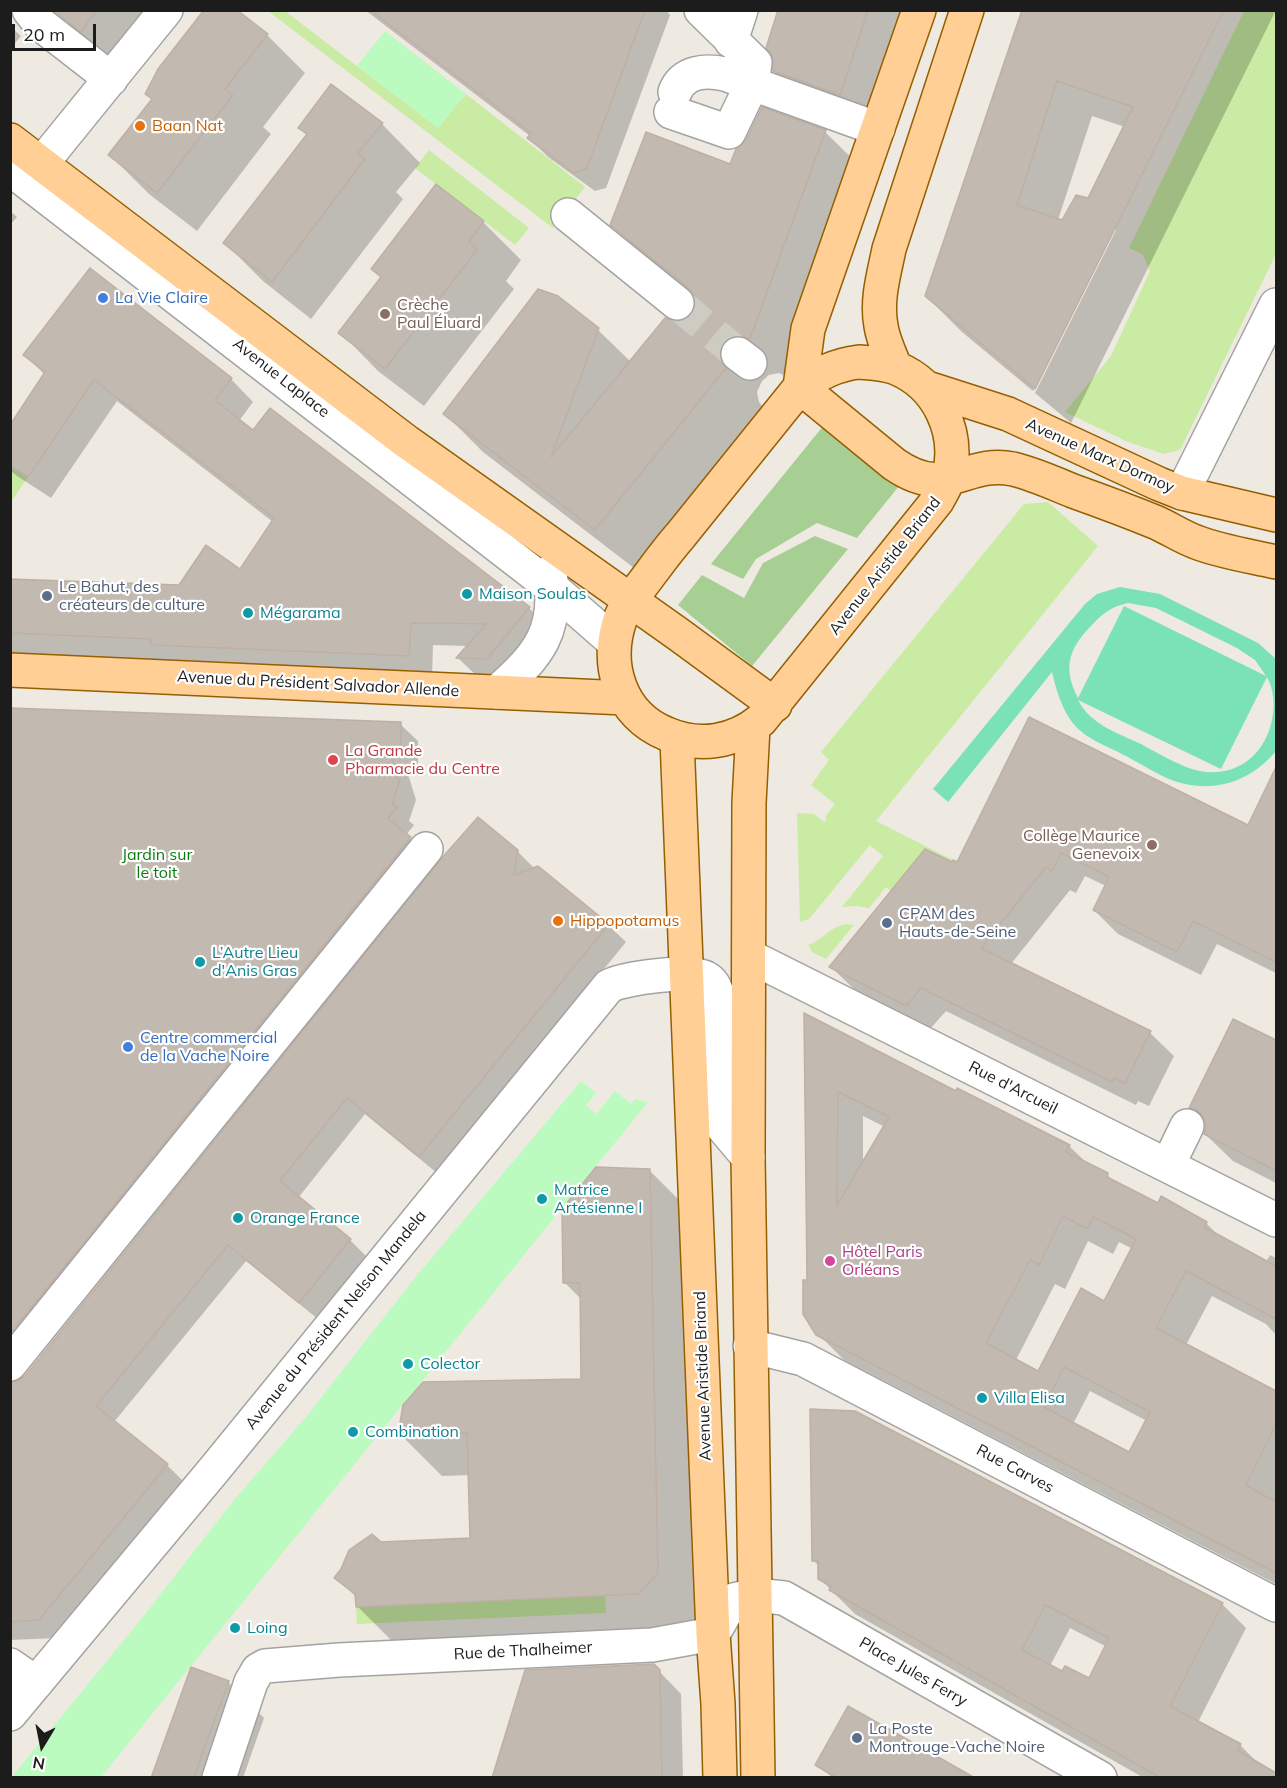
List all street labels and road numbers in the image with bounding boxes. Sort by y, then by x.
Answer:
street label: Avenue Laplace [229,334,333,422]
street label: Avenue Marx Dormoy [1023,415,1177,497]
street label: Avenue Aristide Briand [825,493,945,639]
street label: Avenue du Président Salvador Allende [176,667,460,701]
street label: Rue d'Arcueil [965,1057,1061,1119]
street label: Avenue du Président Nelson Mandela [242,1207,430,1433]
street label: Avenue Aristide Briand [690,1291,716,1461]
street label: Rue Carves [973,1441,1057,1497]
street label: Place Jules Ferry [856,1633,970,1711]
street label: Rue de Thalheimer [453,1638,593,1664]

